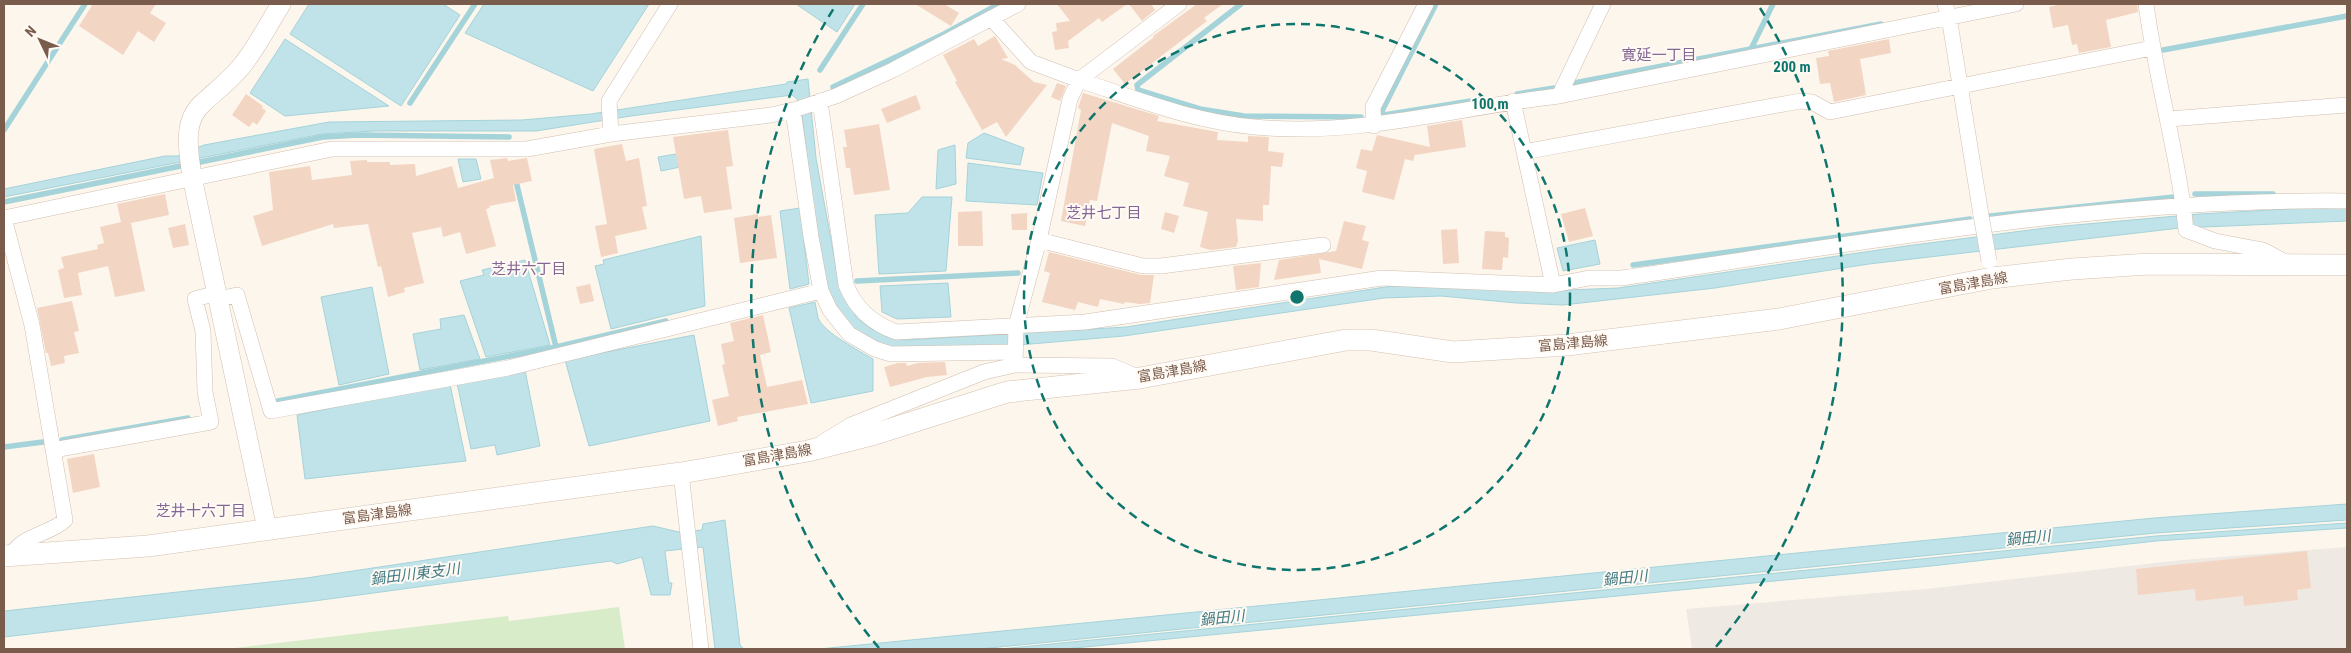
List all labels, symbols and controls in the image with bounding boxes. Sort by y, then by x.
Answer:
north arrow [15,15,65,65]
text: N [22,23,39,40]
district label: 寛延一丁目 [1621,46,1697,64]
text: 200 m [1773,58,1811,76]
text: 100 m [1471,95,1509,113]
district label: 芝井七丁目 [1066,204,1142,222]
district label: 芝井六丁目 [491,260,567,278]
street label: 富島津島線 [1937,269,2009,297]
centre of rings [1288,288,1306,306]
street label: 富島津島線 [1537,332,1609,354]
street label: 富島津島線 [1136,357,1208,385]
street label: 富島津島線 [741,441,813,469]
street label: 富島津島線 [341,501,413,527]
district label: 芝井十六丁目 [156,502,246,520]
water label: 鍋田川 [2005,526,2053,549]
water label: 鍋田川東支川 [369,559,463,588]
water label: 鍋田川 [1602,566,1650,589]
water label: 鍋田川 [1199,606,1247,629]

